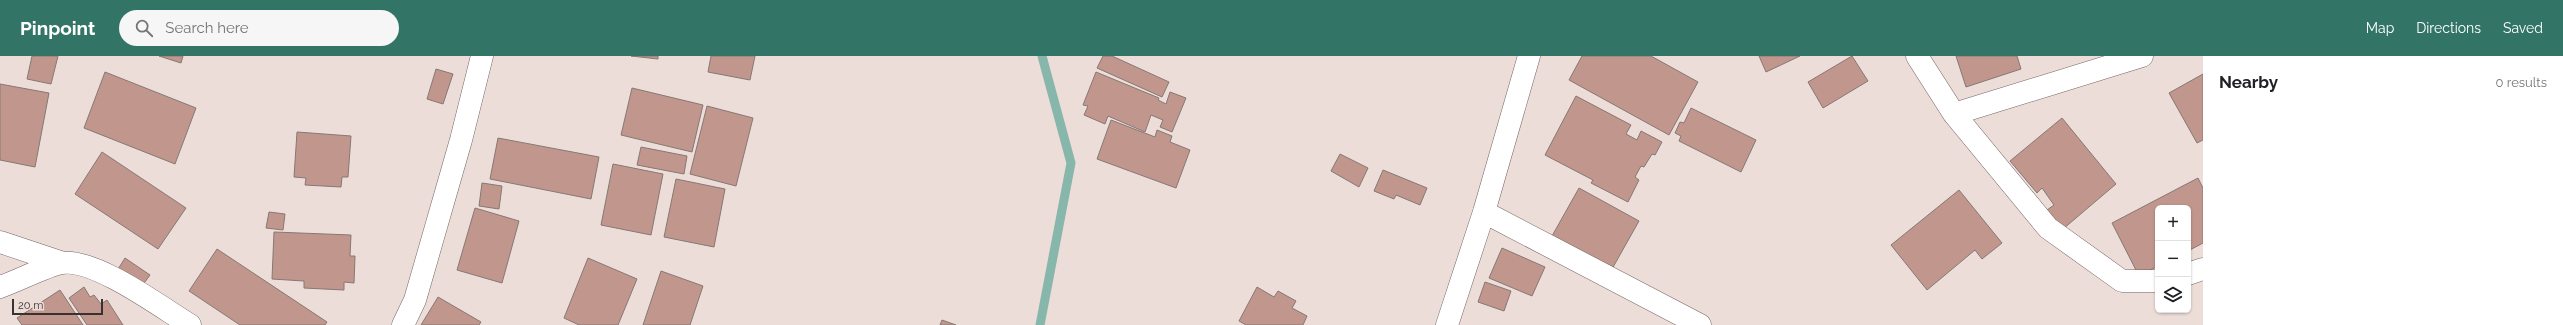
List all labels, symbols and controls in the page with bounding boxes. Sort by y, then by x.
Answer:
search box [119,10,399,46]
text: Pinpoint [20,17,95,39]
icon: search [133,17,155,39]
text: Search here [165,19,249,37]
text: Map [2366,20,2394,36]
text: Directions [2416,20,2481,36]
text: Saved [2503,20,2543,36]
text: Nearby [2219,72,2278,92]
text: 0 results [2496,75,2547,90]
map controls [2155,205,2191,313]
button: + [2155,205,2191,241]
button: − [2155,241,2191,277]
button: layers [2155,277,2191,313]
scale bar [12,297,103,316]
text: 20 m [18,299,43,312]

